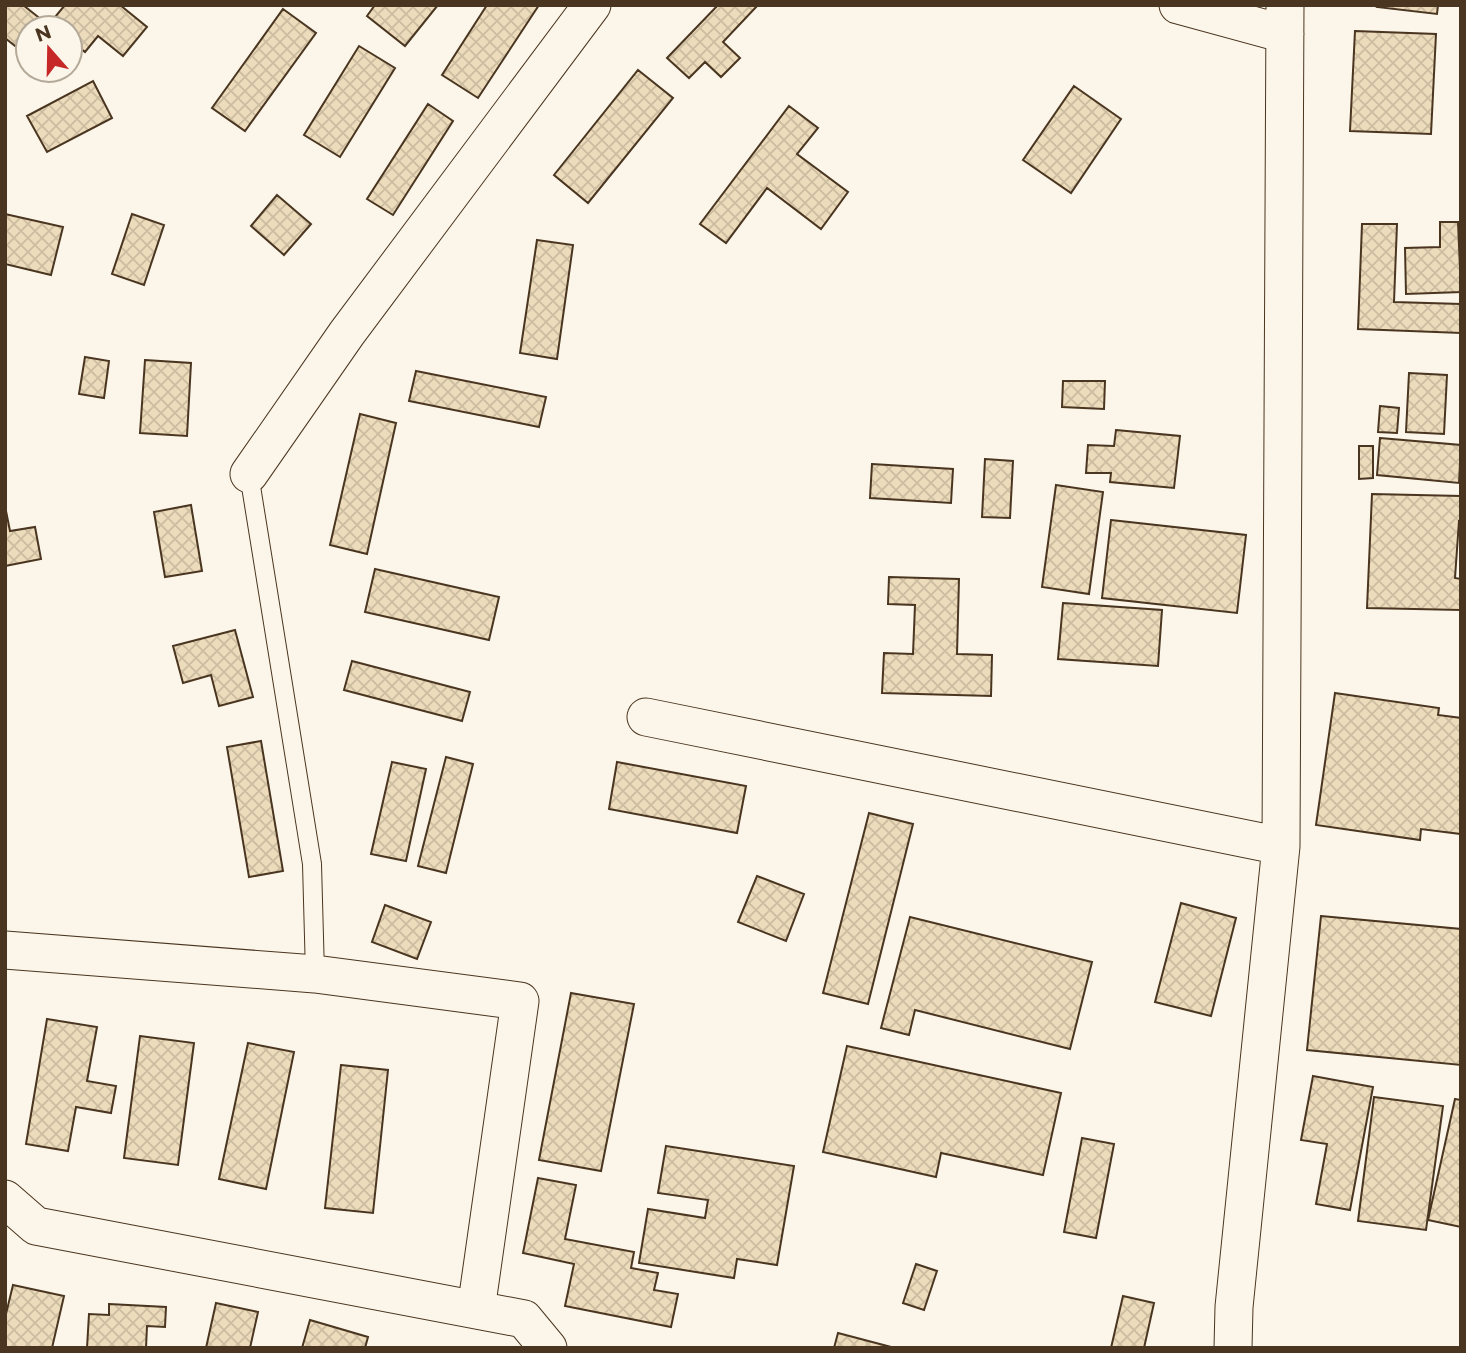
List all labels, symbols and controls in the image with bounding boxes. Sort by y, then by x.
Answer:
north arrow [14,14,84,84]
text: N [32,20,55,47]

